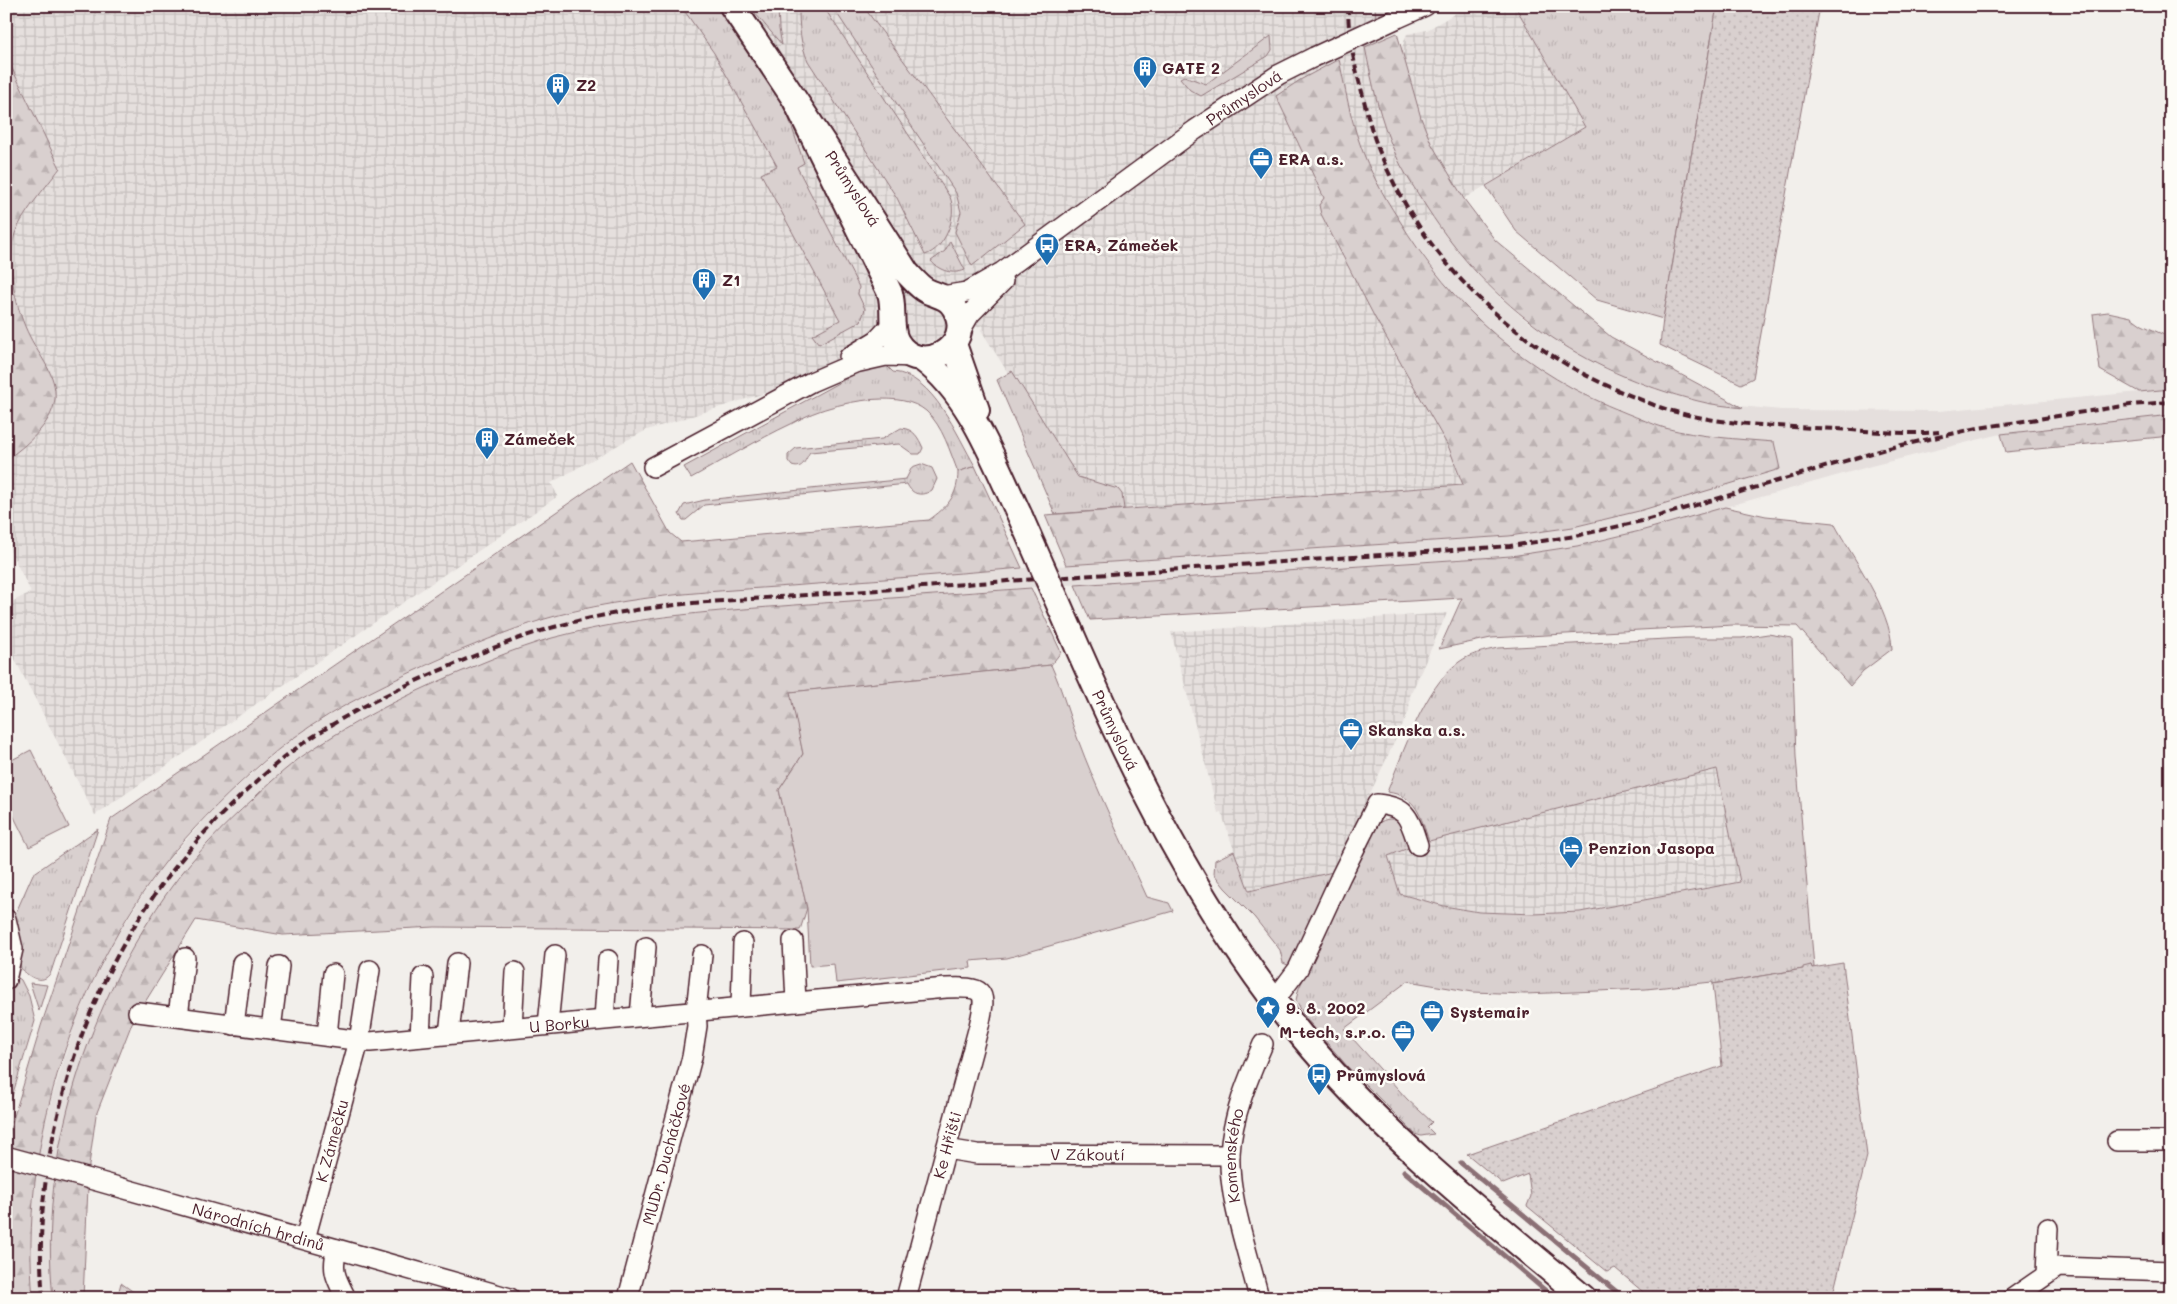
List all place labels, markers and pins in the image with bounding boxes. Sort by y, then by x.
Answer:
building icon: GATE 2 [1132,55,1158,89]
place label: GATE 2 [1162,57,1220,78]
building icon: Z2 [545,72,571,106]
place label: Z2 [576,74,596,95]
office icon: ERA a.s. [1248,146,1274,180]
place label: ERA a.s. [1278,148,1344,169]
bus stop icon: ERA, Zámeček [1034,232,1060,266]
place label: ERA, Zámeček [1064,234,1178,255]
building icon: Z1 [691,267,717,301]
place label: Z1 [722,269,740,290]
building icon: Zámeček [474,426,500,460]
place label: Zámeček [504,428,575,449]
office icon: Skanska a.s. [1338,717,1364,751]
place label: Skanska a.s. [1368,719,1466,740]
hotel icon: Penzion Jasopa [1558,835,1584,869]
place label: Penzion Jasopa [1588,837,1715,858]
place icon: 9. 8. 2002 [1255,995,1281,1029]
place label: 9. 8. 2002 [1286,997,1365,1018]
office icon: Systemair [1419,999,1445,1033]
place label: Systemair [1450,1001,1530,1022]
office icon: M-tech, s.r.o. [1390,1019,1416,1053]
place label: M-tech, s.r.o. [1279,1021,1386,1042]
bus stop icon: Průmyslová [1306,1062,1332,1096]
place label: Průmyslová [1336,1064,1426,1085]

